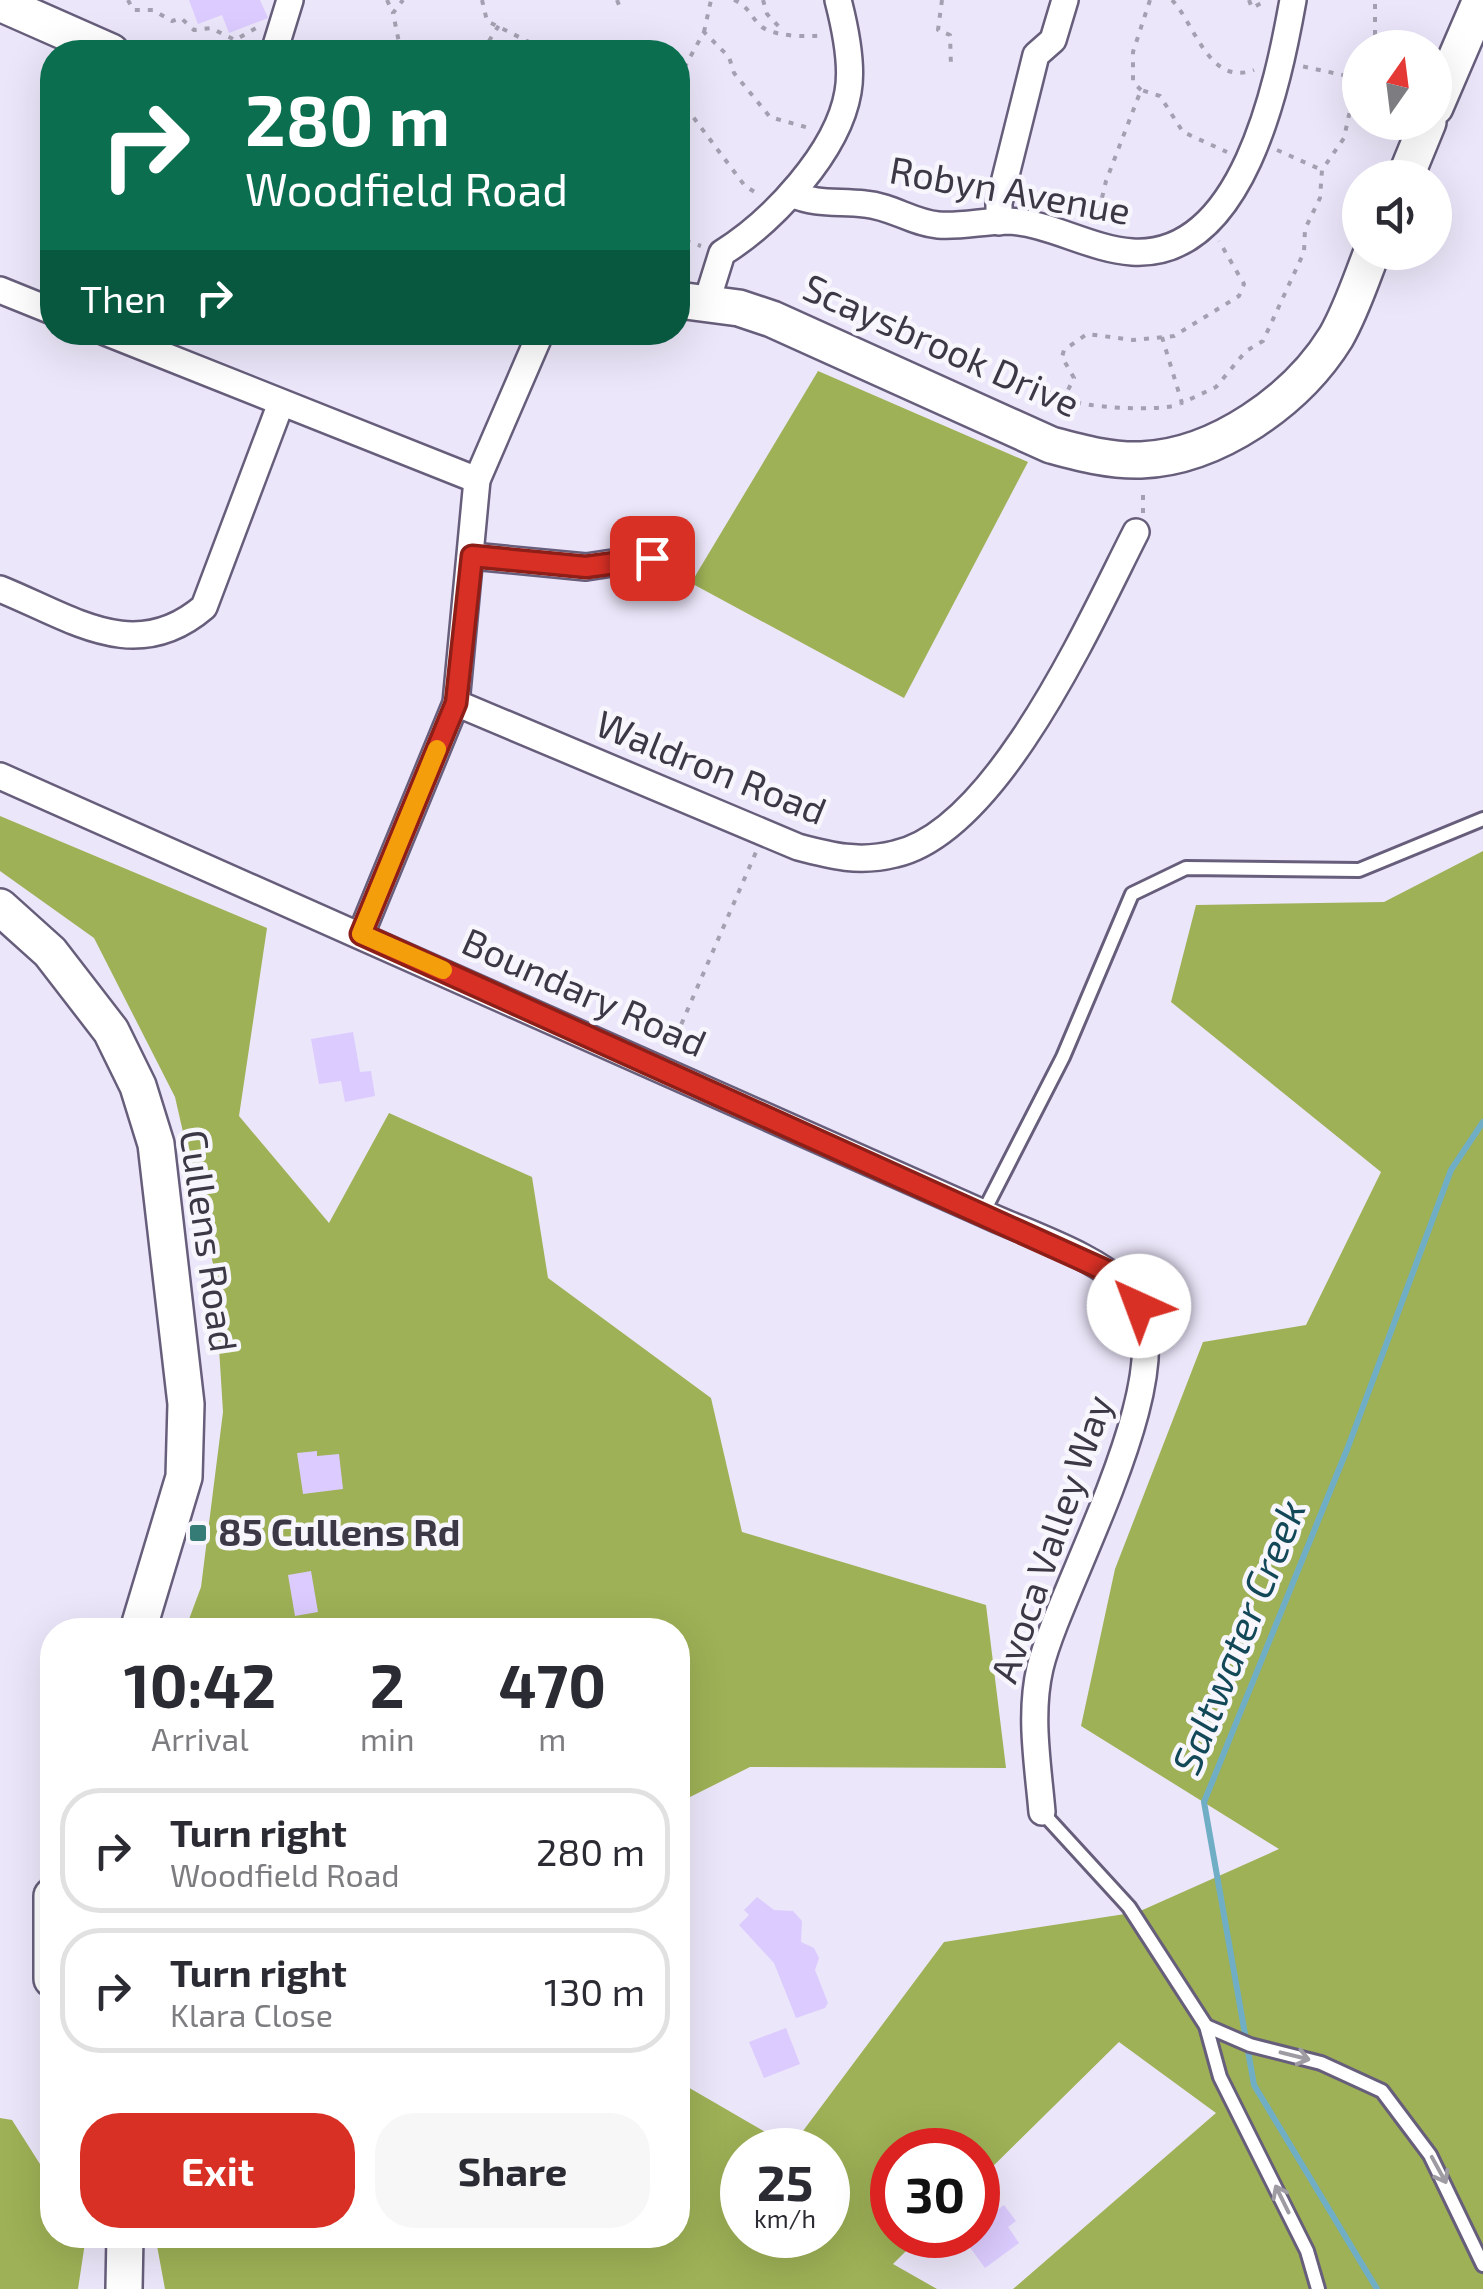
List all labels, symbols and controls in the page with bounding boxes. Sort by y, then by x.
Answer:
north arrow [1342,30,1452,140]
map controls [1342,30,1452,270]
text: 280 m [245,76,450,160]
icon: right [80,80,210,210]
street label: Robyn Avenue [886,145,1134,233]
button: sound [1342,160,1452,270]
text: Woodfield Road [245,161,568,215]
street label: Scaysbrook Drive [797,263,1087,426]
icon: right [187,270,242,325]
text: Then [80,275,167,321]
pin [610,516,695,601]
icon: arrive [625,531,680,586]
street label: Waldron Road [590,699,833,833]
street label: Boundary Road [456,917,714,1065]
street label: Cullens Road [172,1127,248,1355]
position arrow [1087,1254,1191,1358]
street label: Avoca Valley Way [979,1389,1121,1688]
water label: Saltwater Creek [1160,1492,1314,1780]
place label: 85 Cullens Rd [218,1508,461,1554]
marker: 85 Cullens Rd [187,1522,209,1544]
text: 10:42 [124,1648,276,1720]
text: 2 [370,1648,405,1720]
text: 470 [498,1648,606,1720]
text: Arrival [151,1719,249,1757]
text: min [360,1719,415,1757]
text: m [538,1719,566,1757]
text: Turn right [170,1809,347,1855]
icon: right [85,1823,140,1878]
text: 280 m [536,1828,645,1874]
text: Woodfield Road [170,1855,400,1893]
text: Turn right [170,1949,347,1995]
icon: right [85,1963,140,2018]
text: 130 m [544,1968,645,2014]
text: Klara Close [170,1995,333,2033]
one-way arrow [1279,2048,1310,2067]
button: Exit [80,2113,355,2228]
button: Share [375,2113,650,2228]
speed limit sign: 30 [870,2128,1000,2258]
text: 25 [757,2151,813,2211]
one-way arrow [1429,2155,1449,2184]
one-way arrow [1272,2184,1291,2214]
text: km/h [754,2203,816,2233]

